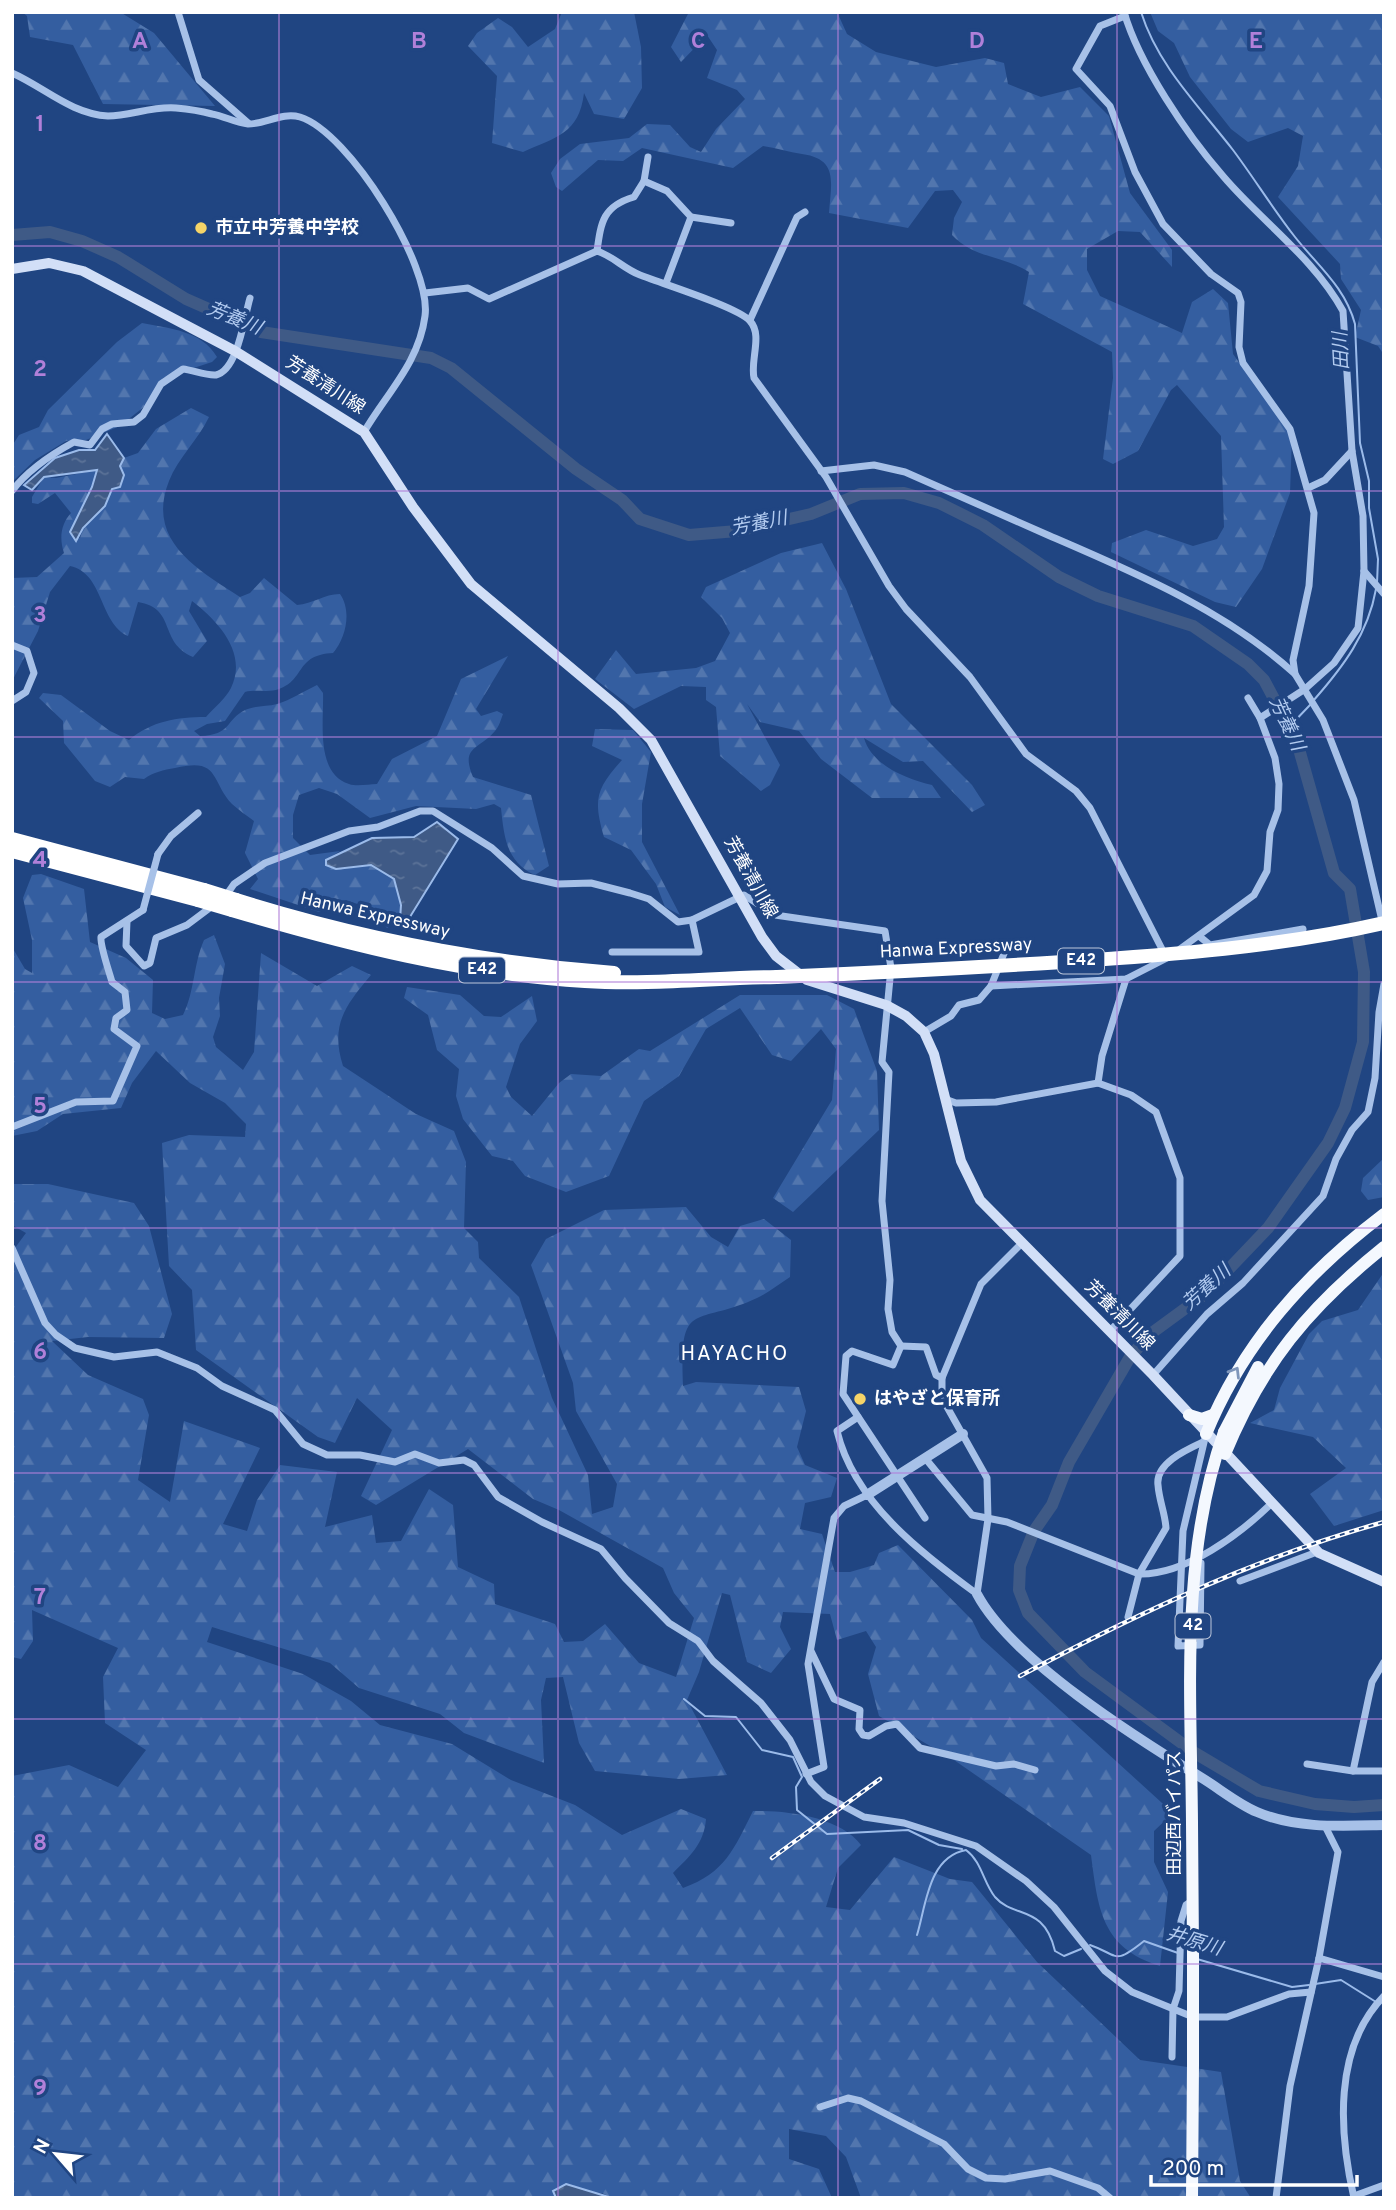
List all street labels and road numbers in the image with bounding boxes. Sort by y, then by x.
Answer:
street label: 芳養清川線 [281,352,369,420]
street label: 芳養清川線 [718,833,782,923]
street label: Hanwa Expressway [298,888,452,944]
street label: Hanwa Expressway [879,934,1033,964]
road number: E42 [1058,948,1104,973]
road number: E42 [459,958,505,982]
street label: 芳養清川線 [1079,1276,1159,1356]
road number: 42 [1176,1614,1210,1638]
street label: 田辺西バイパス [1164,1750,1187,1876]

